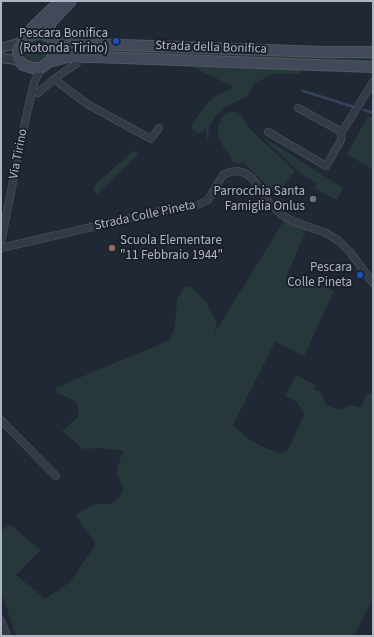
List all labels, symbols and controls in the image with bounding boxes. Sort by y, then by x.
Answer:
place label: Pescara Bonifica (Rotonda Tirino) [19,26,108,57]
marker: Pescara Bonifica (Rotonda Tirino) [111,36,121,46]
street label: Strada della Bonifica [155,38,267,58]
street label: Via Tirino [6,127,32,181]
place label: Parrocchia Santa Famiglia Onlus [213,184,305,215]
marker: Parrocchia Santa Famiglia Onlus [308,194,318,204]
street label: Strada Colle Pineta [93,198,197,234]
place label: Scuola Elementare "11 Febbraio 1944" [120,233,223,264]
marker: Scuola Elementare "11 Febbraio 1944" [107,243,117,253]
place label: Pescara Colle Pineta [287,260,352,291]
marker: Pescara Colle Pineta [355,270,365,280]

